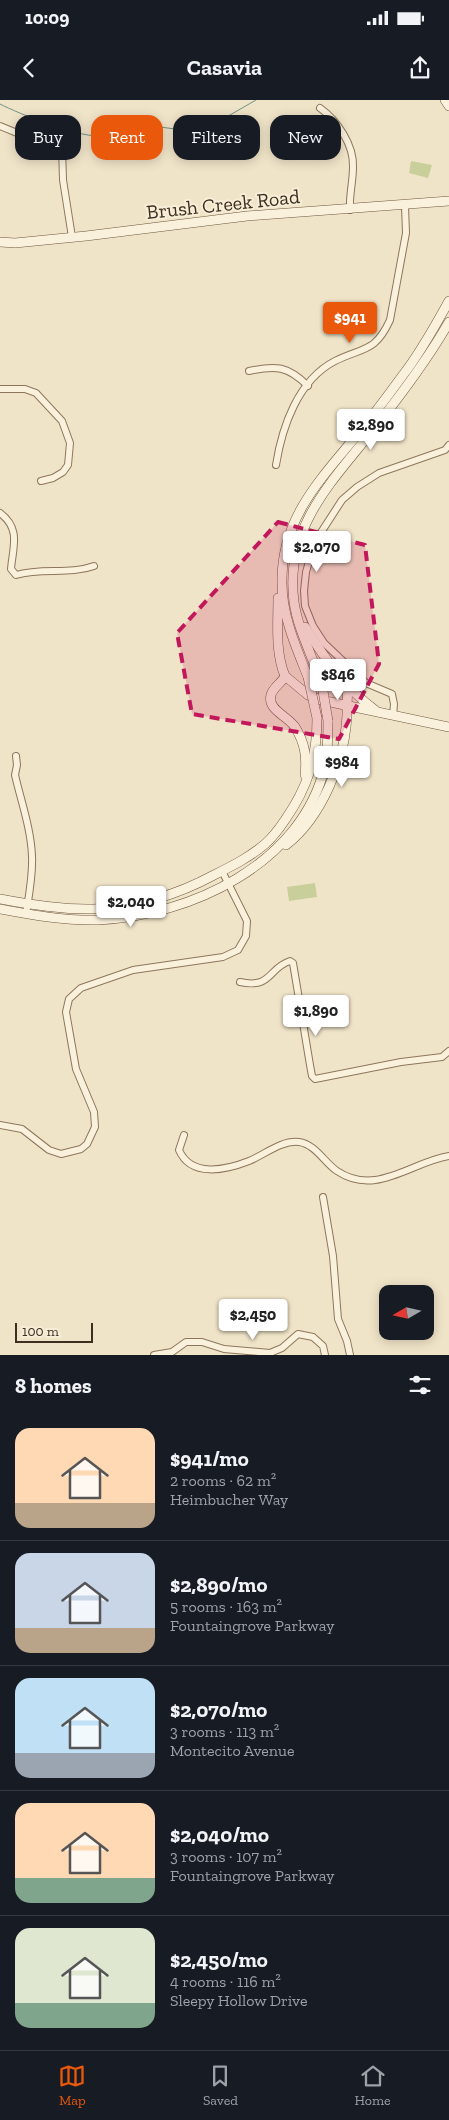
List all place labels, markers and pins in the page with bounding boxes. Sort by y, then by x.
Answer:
pin: $941 [320,302,380,344]
pin: $2,890 [330,408,412,451]
pin: $2,070 [276,530,358,573]
pin: $846 [308,658,368,701]
pin: $984 [312,746,372,788]
pin: $2,040 [90,886,172,928]
pin: $1,890 [275,994,357,1037]
pin: $2,450 [212,1298,294,1341]

